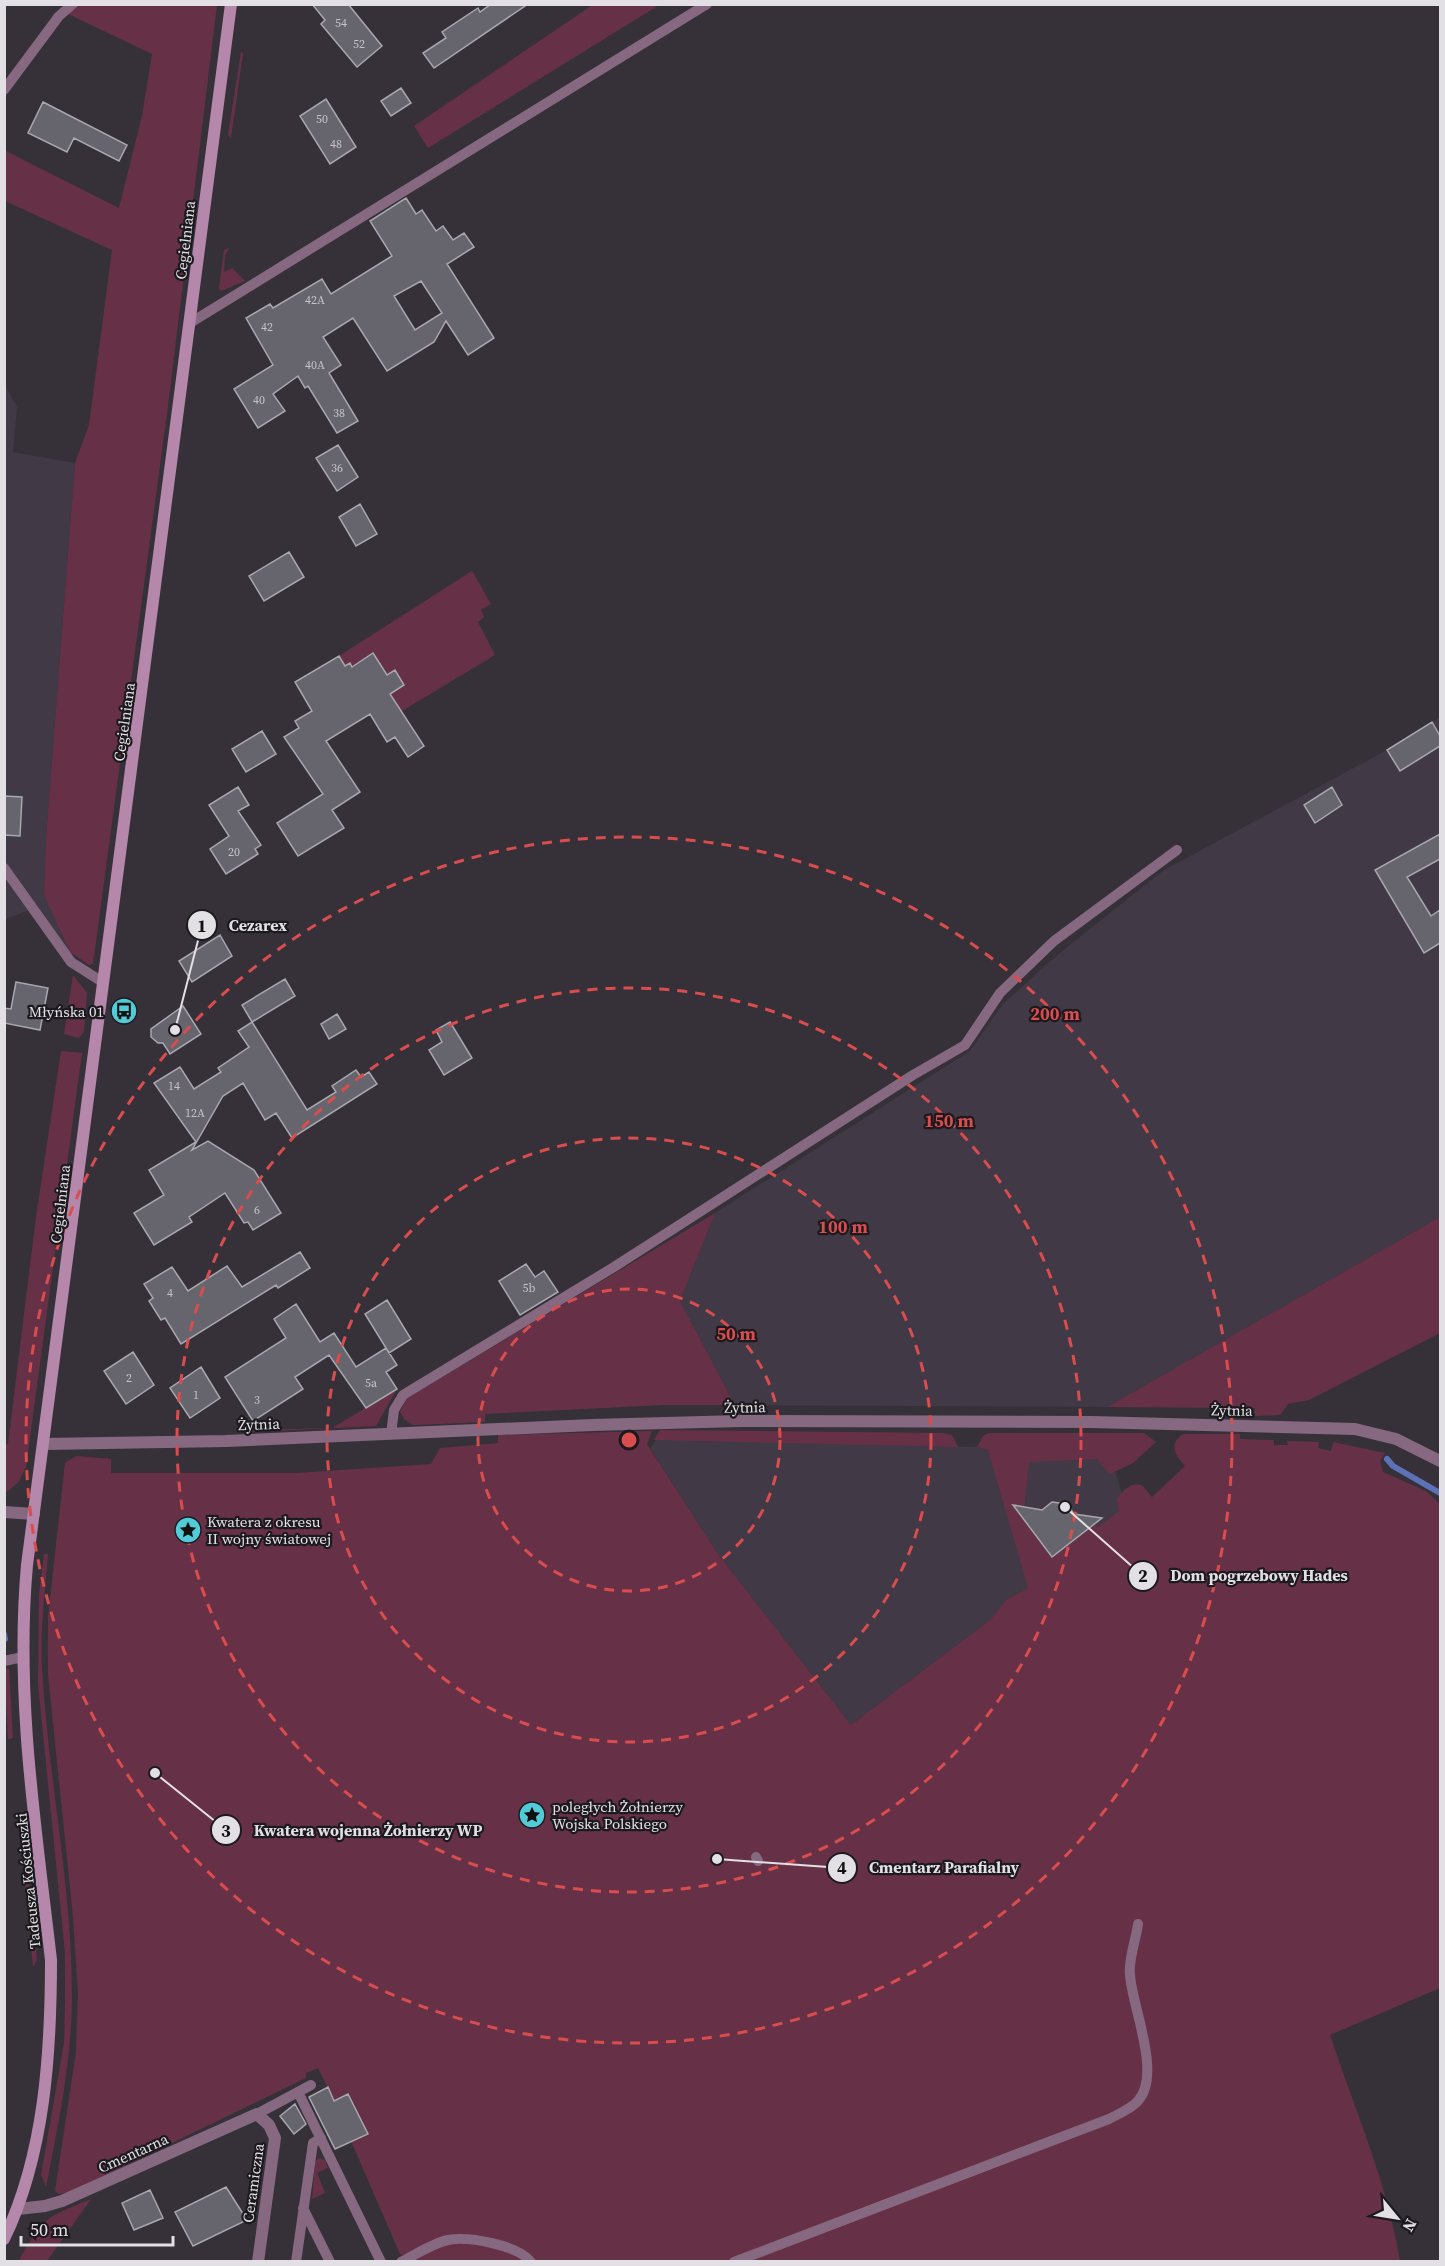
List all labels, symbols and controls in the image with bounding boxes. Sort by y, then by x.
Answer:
house number: 54 [335,15,347,31]
house number: 52 [353,36,365,52]
house number: 50 [316,111,328,127]
house number: 48 [330,136,342,152]
street label: Cegielniana [170,199,200,281]
house number: 42A [305,292,325,308]
house number: 42 [261,319,273,335]
house number: 40A [305,357,325,373]
house number: 40 [253,392,265,408]
house number: 38 [333,405,345,421]
house number: 36 [331,460,343,476]
street label: Cegielniana [108,681,140,763]
house number: 20 [228,844,240,860]
callout: Cezarex [187,908,300,942]
text: 1 [197,913,207,938]
text: Cezarex [229,914,287,936]
bus stop icon: Młyńska 01 [109,996,139,1026]
place label: Młyńska 01 [29,1001,104,1022]
text: 200 m [1030,1001,1080,1026]
house number: 14 [168,1078,180,1094]
house number: 12A [185,1105,205,1121]
text: 150 m [924,1108,974,1133]
street label: Cegielniana [45,1163,75,1245]
house number: 6 [254,1202,260,1218]
text: 100 m [818,1214,868,1239]
house number: 5b [523,1280,536,1296]
house number: 4 [167,1285,173,1301]
text: 50 m [716,1321,756,1346]
house number: 2 [126,1370,132,1386]
house number: 5a [365,1375,378,1391]
house number: 1 [193,1387,199,1403]
house number: 3 [254,1392,260,1408]
street label: Żytnia [724,1396,766,1418]
street label: Żytnia [1211,1399,1253,1421]
street label: Żytnia [238,1413,281,1435]
centre of rings [619,1430,639,1450]
place label: Kwatera z okresu II wojny światowej [207,1511,331,1549]
place icon: Kwatera z okresu II wojny światowej [173,1515,203,1545]
callout: Dom pogrzebowy Hades [1128,1559,1360,1593]
text: 2 [1138,1563,1148,1588]
text: Dom pogrzebowy Hades [1170,1564,1348,1586]
place label: poległych Żołnierzy Wojska Polskiego [552,1796,683,1834]
place icon: poległych Żołnierzy Wojska Polskiego [517,1800,547,1830]
street label: Tadeusza Kościuszki [10,1812,46,1950]
callout: Kwatera wojenna Żołnierzy WP [211,1813,494,1847]
text: 3 [221,1818,231,1843]
text: Kwatera wojenna Żołnierzy WP [254,1819,482,1841]
callout: Cmentarz Parafialny [827,1851,1031,1885]
text: 4 [837,1855,847,1880]
text: Cmentarz Parafialny [869,1856,1020,1878]
street label: Cmentarna [94,2128,172,2178]
street label: Ceramiczna [237,2142,269,2224]
north arrow [1367,2188,1427,2248]
scale bar [21,2209,172,2247]
text: N [1397,2215,1422,2236]
text: 50 m [30,2217,68,2242]

